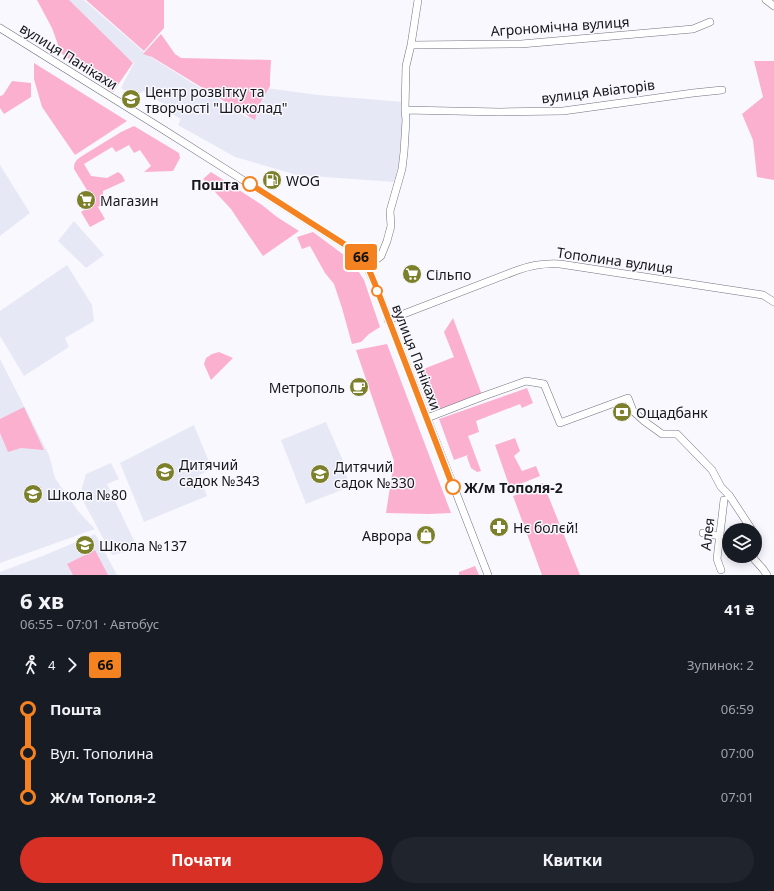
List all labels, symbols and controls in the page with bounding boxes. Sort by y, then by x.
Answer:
street label: Агрономічна вулиця [490,12,630,40]
street label: вулиця Панікахи [16,18,122,94]
street label: вулиця Авіаторів [540,75,656,107]
place label: Центр розвітку та творчості "Шоколад" [145,82,287,117]
school or university icon: Центр розвітку та творчості "Шоколад" [120,88,142,110]
fuel station icon: WOG [261,169,283,191]
place label: WOG [286,171,320,190]
place label: Пошта [191,175,239,194]
marker: Пошта [242,176,258,192]
supermarket icon: Магазин [75,189,97,211]
place label: Магазин [100,191,159,210]
street label: Тополина вулиця [556,242,674,278]
line badge: 66 [343,244,379,270]
text: 66 [353,247,369,266]
supermarket icon: Сільпо [401,263,423,285]
place label: Сільпо [426,265,471,284]
unlabelled marker [371,285,383,297]
street label: вулиця Панікахи [388,301,446,413]
cafe icon: Метрополь [348,376,370,398]
place label: Метрополь [269,378,345,397]
bank icon: Ощадбанк [611,401,633,423]
place label: Ощадбанк [636,403,708,422]
place label: Дитячий садок №343 [179,455,260,490]
place label: Дитячий садок №330 [334,457,415,492]
school or university icon: Дитячий садок №343 [154,461,176,483]
school or university icon: Дитячий садок №330 [309,463,331,485]
place label: Ж/м Тополя-2 [464,478,563,497]
marker: Ж/м Тополя-2 [445,479,461,495]
school or university icon: Школа №80 [22,483,44,505]
place label: Школа №80 [47,485,127,504]
pharmacy icon: Нє болєй! [488,516,510,538]
street label: Алея [696,517,718,551]
place label: Нє болєй! [513,518,578,537]
map controls [722,523,762,563]
button: layers [722,523,762,563]
shop icon: Аврора [415,524,437,546]
place label: Аврора [362,526,412,545]
school or university icon: Школа №137 [74,534,96,556]
place label: Школа №137 [99,536,187,555]
text: 6 хв [20,585,64,615]
text: 41 ₴ [724,599,754,619]
text: 06:55 – 07:01 · Автобус [20,615,159,633]
icon: walk [20,654,42,676]
icon: forward [61,654,83,676]
text: 66 [97,655,113,674]
text: 4 [48,656,55,674]
text: Зупинок: 2 [687,656,754,674]
text: Пошта [50,699,102,719]
text: 06:59 [721,700,754,718]
text: Вул. Тополина [50,743,154,763]
text: 07:00 [721,744,754,762]
text: Ж/м Тополя-2 [50,787,156,807]
text: 07:01 [721,788,754,806]
button: Почати [20,837,383,883]
button: Квитки [391,837,754,883]

